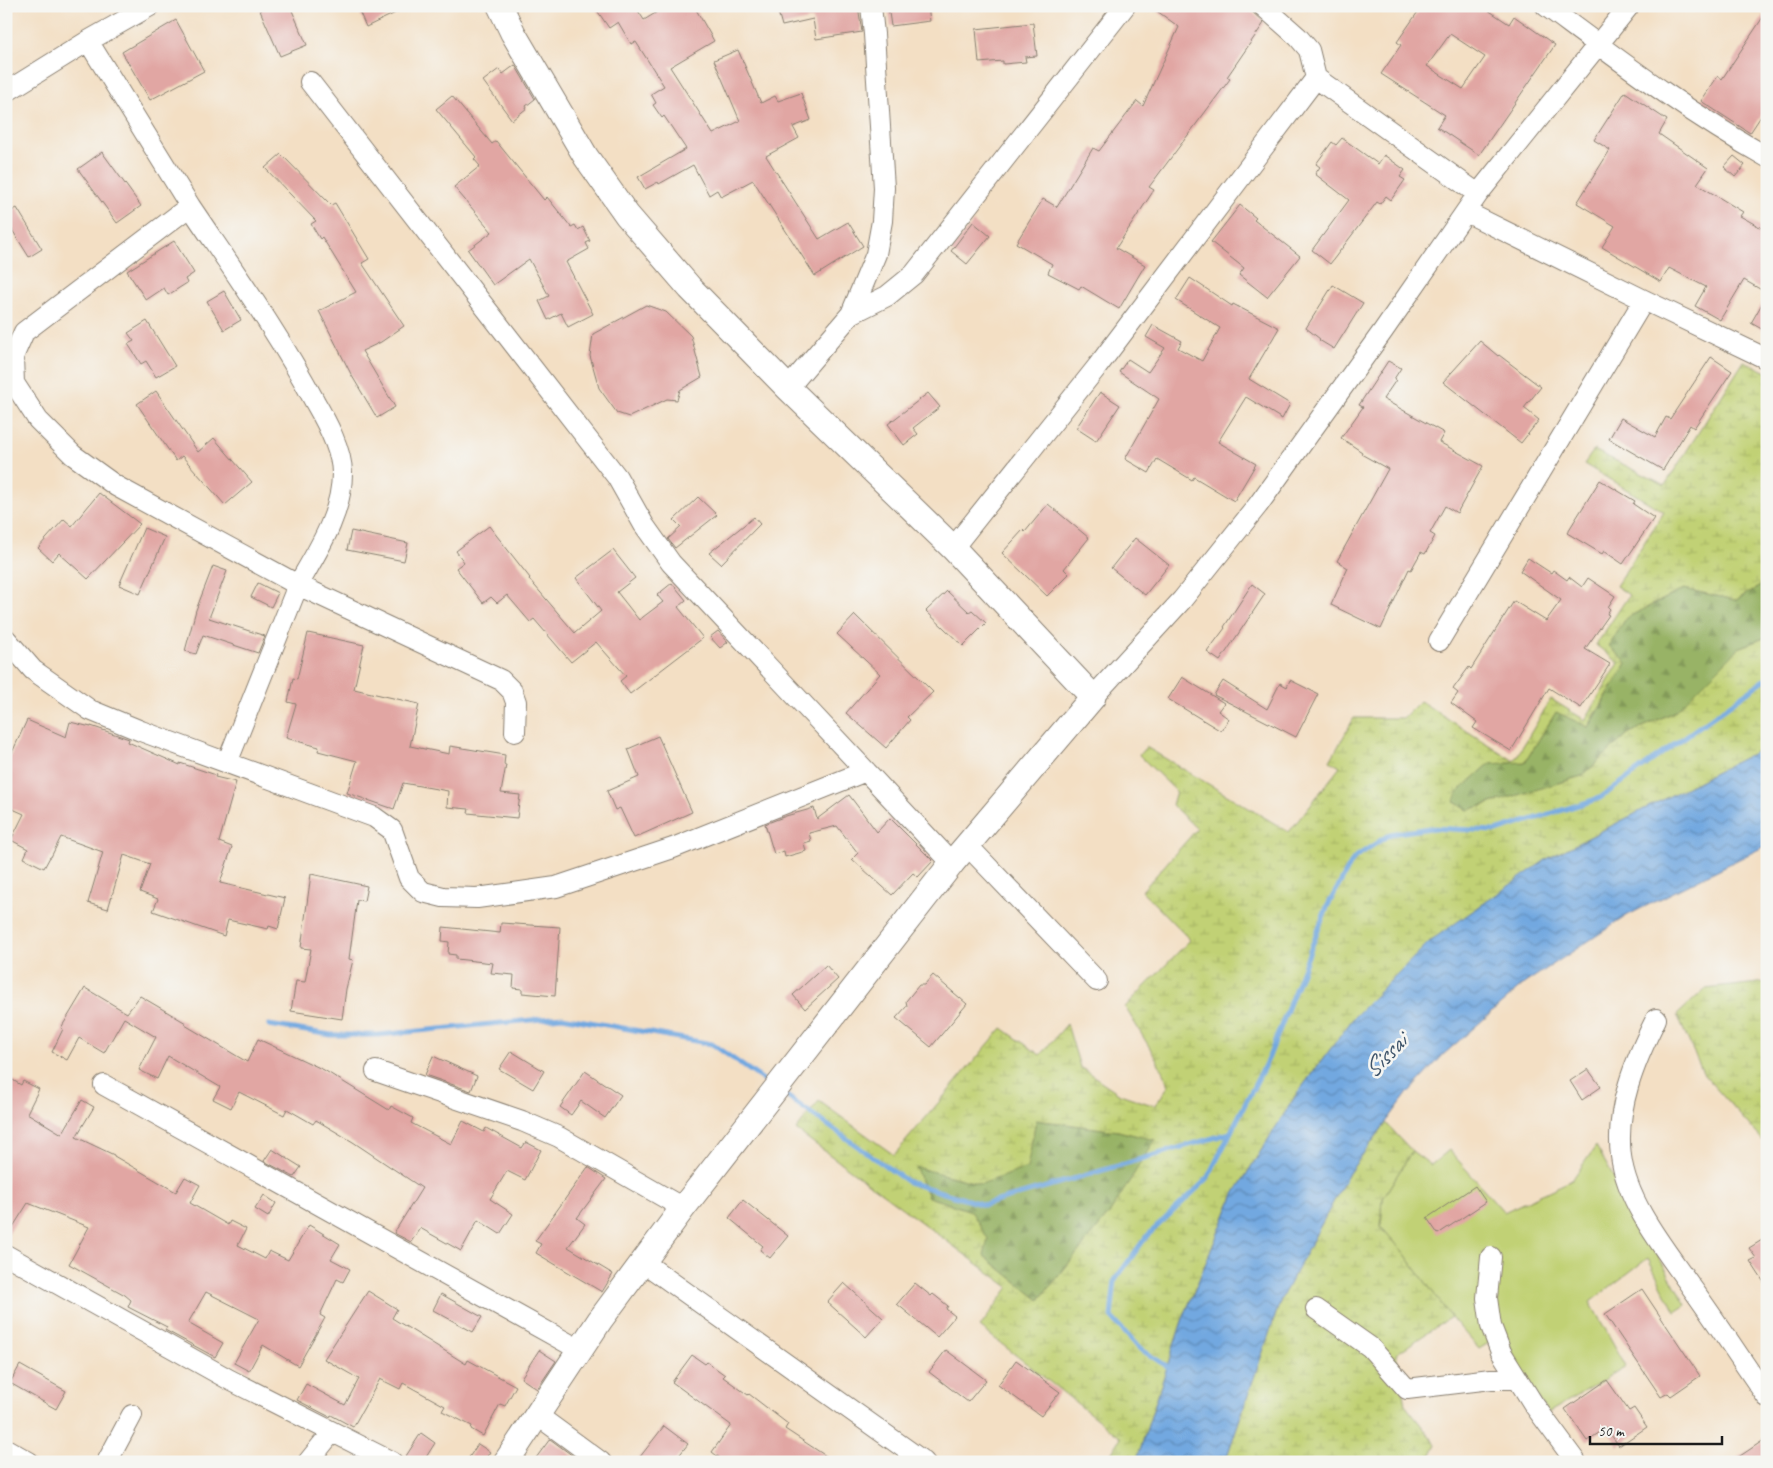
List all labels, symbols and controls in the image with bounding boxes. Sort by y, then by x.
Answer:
water label: Sissai [1356,1023,1418,1085]
scale bar [1590,1413,1723,1445]
text: 50 m [1598,1422,1625,1441]

